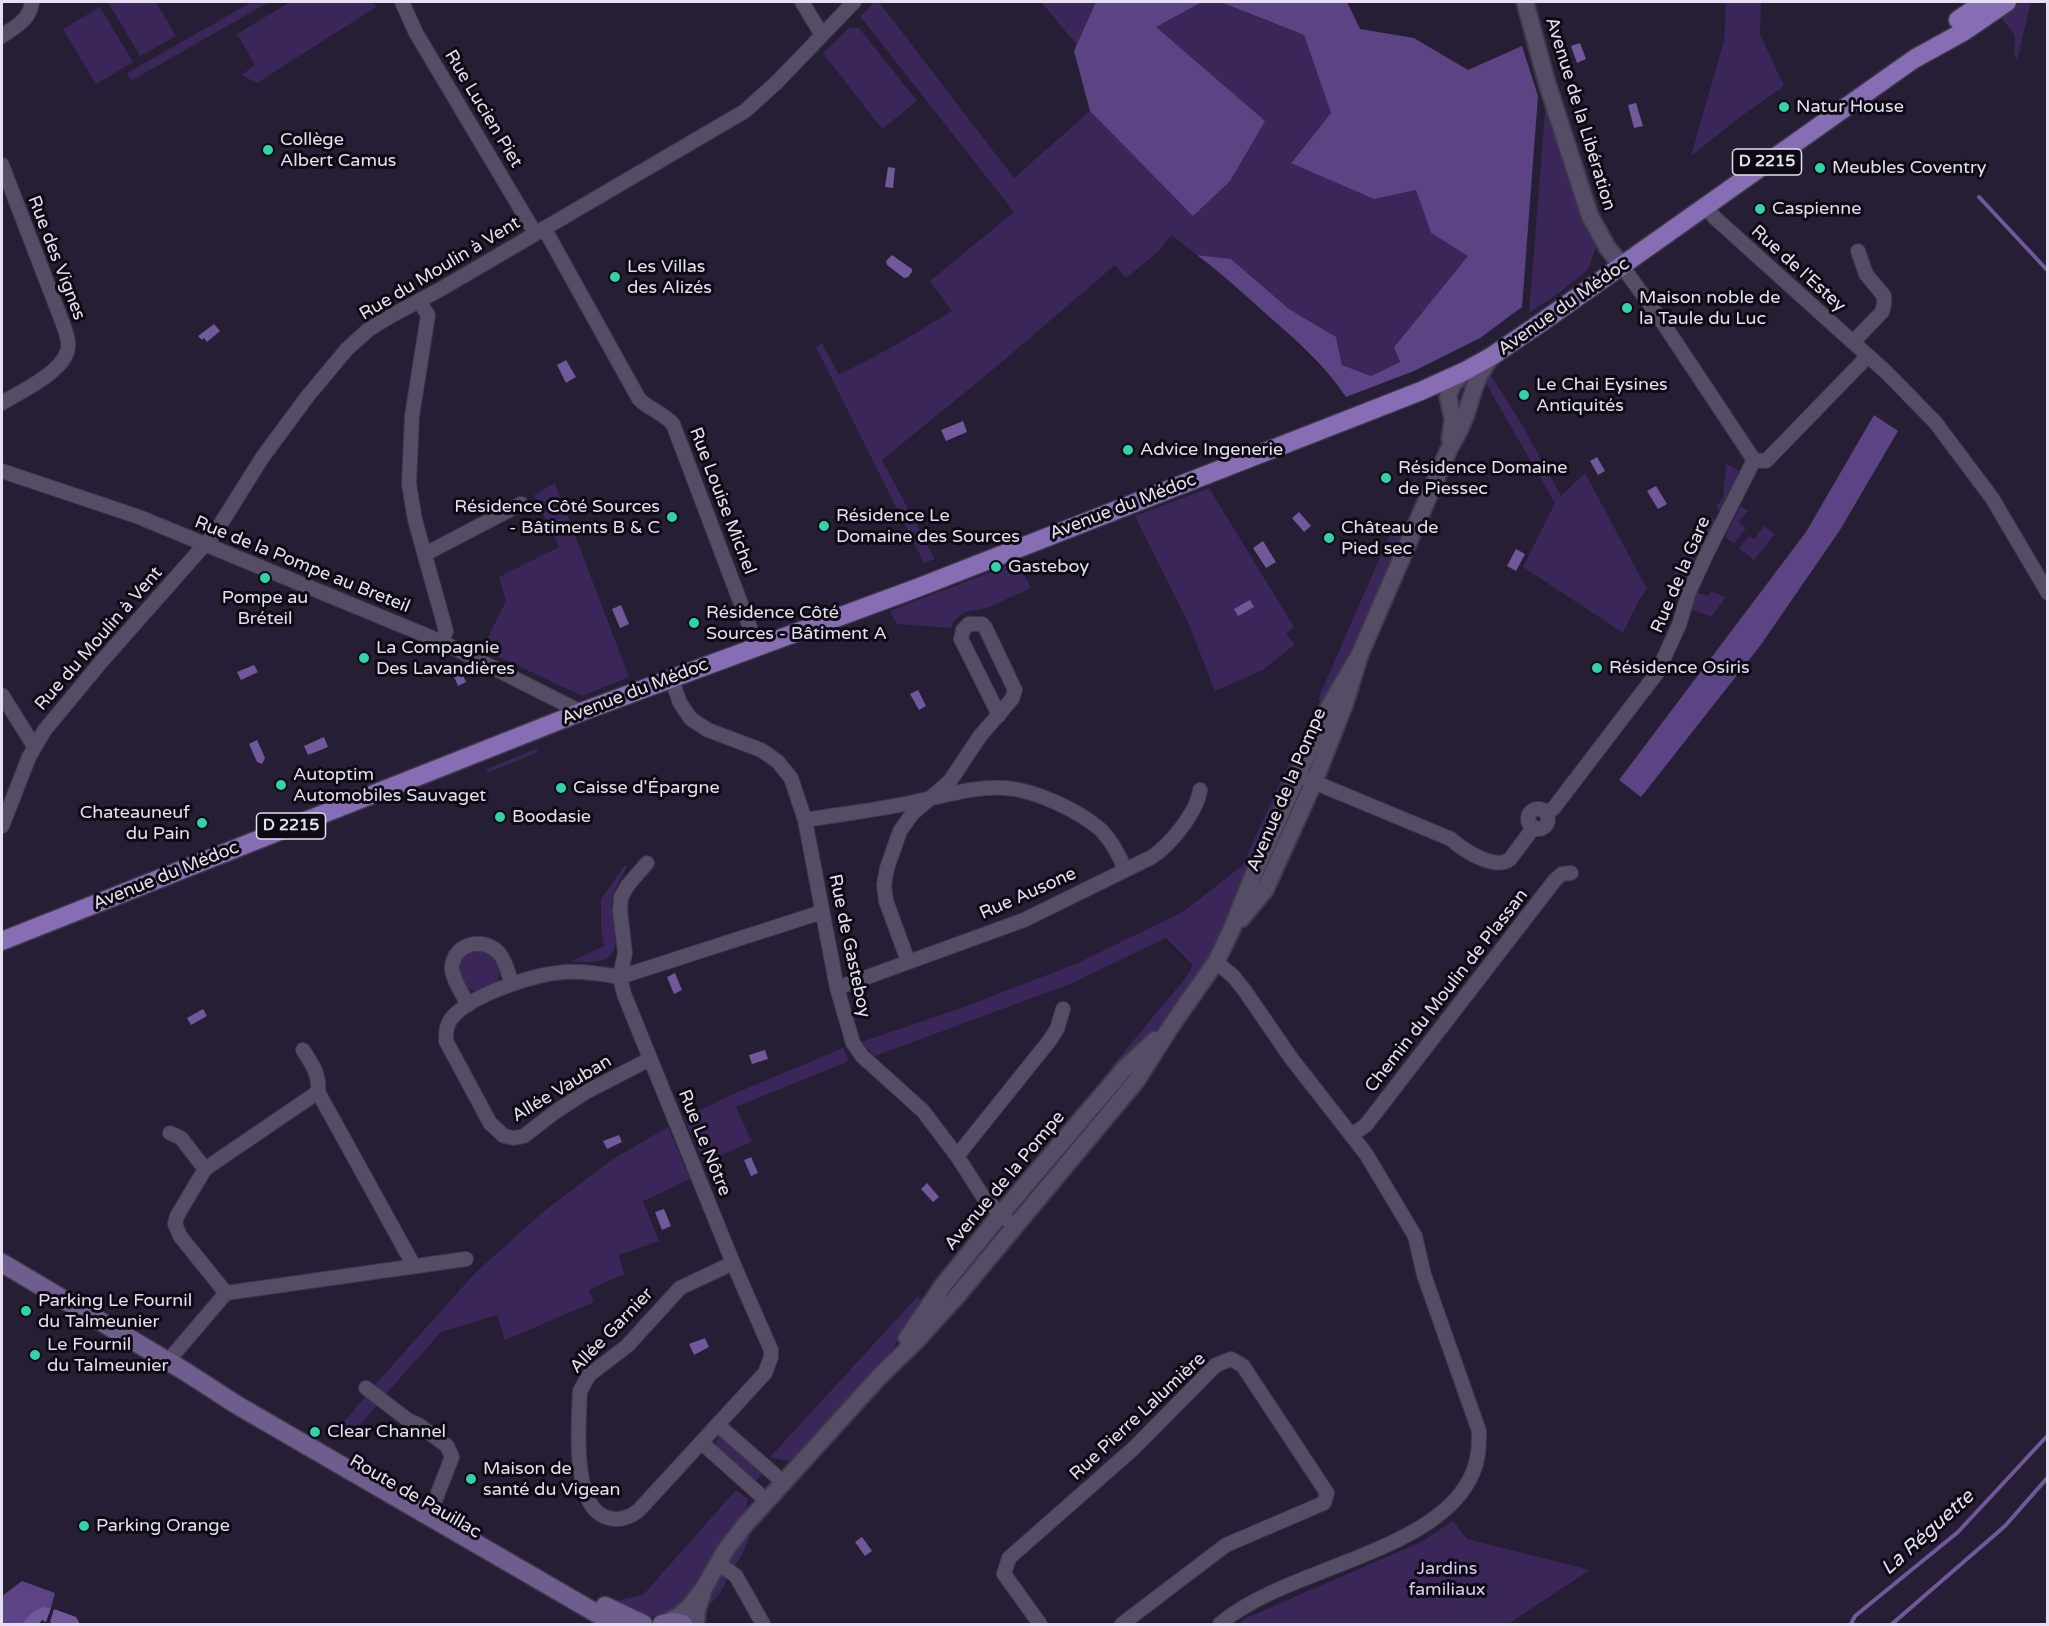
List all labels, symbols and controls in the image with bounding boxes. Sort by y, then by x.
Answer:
street label: Avenue de la Libération [1540,15,1620,213]
street label: Rue Lucien Piet [439,46,527,172]
place label: Natur House [1796,96,1904,118]
marker: Natur House [1777,100,1791,114]
place label: Collège Albert Camus [280,129,396,172]
marker: Collège Albert Camus [261,143,275,157]
road number: D 2215 [1732,149,1802,175]
place label: Meubles Coventry [1832,157,1986,179]
marker: Meubles Coventry [1813,161,1827,175]
street label: Rue des Vignes [22,193,90,323]
place label: Caspienne [1772,198,1861,220]
marker: Caspienne [1753,202,1767,216]
street label: Rue du Moulin à Vent [356,213,524,325]
street label: Rue de l'Estey [1746,221,1850,317]
street label: Avenue du Médoc [1494,254,1634,360]
place label: Les Villas des Alizés [627,256,712,298]
marker: Les Villas des Alizés [608,270,622,284]
place label: Maison noble de la Taule du Luc [1639,287,1780,330]
marker: Maison noble de la Taule du Luc [1620,301,1634,315]
place label: Le Chai Eysines Antiquités [1536,374,1668,416]
marker: Le Chai Eysines Antiquités [1517,388,1531,402]
street label: Rue Louise Michel [684,424,760,578]
place label: Advice Ingenerie [1140,439,1283,461]
marker: Advice Ingenerie [1121,443,1135,457]
place label: Résidence Domaine de Piessec [1398,457,1567,500]
street label: Avenue du Médoc [1047,469,1199,545]
marker: Résidence Domaine de Piessec [1379,471,1393,485]
place label: Résidence Côté Sources - Bâtiments B & C [454,496,660,538]
place label: Résidence Le Domaine des Sources [836,505,1020,548]
marker: Résidence Côté Sources - Bâtiments B & C [665,510,679,524]
street label: Rue de la Pompe au Breteil [191,512,413,618]
street label: Rue de la Gare [1647,513,1715,637]
place label: Château de Pied sec [1341,517,1439,560]
marker: Résidence Le Domaine des Sources [817,519,831,533]
marker: Château de Pied sec [1322,531,1336,545]
place label: Gasteboy [1008,556,1089,578]
marker: Gasteboy [989,560,1003,574]
street label: Rue du Moulin à Vent [31,563,167,715]
marker: Pompe au Bréteil [258,571,272,585]
place label: Pompe au Bréteil [222,587,308,630]
place label: Résidence Côté Sources - Bâtiment A [706,602,887,644]
marker: Résidence Côté Sources - Bâtiment A [687,616,701,630]
place label: La Compagnie Des Lavandières [376,637,515,680]
marker: La Compagnie Des Lavandières [357,651,371,665]
street label: Avenue du Médoc [559,654,711,730]
place label: Résidence Osiris [1609,657,1750,679]
marker: Résidence Osiris [1590,661,1604,675]
street label: Avenue de la Pompe [1243,705,1331,875]
place label: Autoptim Automobiles Sauvaget [293,764,486,806]
place label: Caisse d'Épargne [573,777,720,799]
marker: Autoptim Automobiles Sauvaget [274,778,288,792]
marker: Caisse d'Épargne [554,781,568,795]
place label: Chateauneuf du Pain [80,802,190,844]
place label: Boodasie [512,806,591,828]
marker: Boodasie [493,810,507,824]
road number: D 2215 [256,813,326,839]
marker: Chateauneuf du Pain [195,816,209,830]
street label: Avenue du Médoc [90,837,242,915]
street label: Rue Ausone [976,863,1080,925]
street label: Rue de Gasteboy [823,872,875,1020]
street label: Chemin du Moulin de Plassan [1361,885,1533,1097]
street label: Allée Vauban [508,1051,616,1127]
street label: Rue Le Nôtre [673,1087,735,1199]
street label: Avenue de la Pompe [940,1107,1070,1255]
street label: Allée Garnier [566,1284,658,1378]
place label: Parking Le Fournil du Talmeunier [38,1290,192,1332]
marker: Parking Le Fournil du Talmeunier [19,1304,33,1318]
place label: Le Fournil du Talmeunier [47,1334,168,1376]
marker: Le Fournil du Talmeunier [28,1348,42,1362]
street label: Rue Pierre Lalumière [1066,1349,1210,1485]
place label: Clear Channel [327,1421,446,1443]
marker: Clear Channel [308,1425,322,1439]
street label: Route de Pauillac [345,1451,485,1543]
place label: Maison de santé du Vigean [483,1458,621,1500]
marker: Maison de santé du Vigean [464,1472,478,1486]
water label: La Réguette [1877,1485,1979,1581]
place label: Parking Orange [96,1515,230,1537]
marker: Parking Orange [77,1519,91,1533]
park label: Jardins familiaux [1408,1558,1486,1600]

